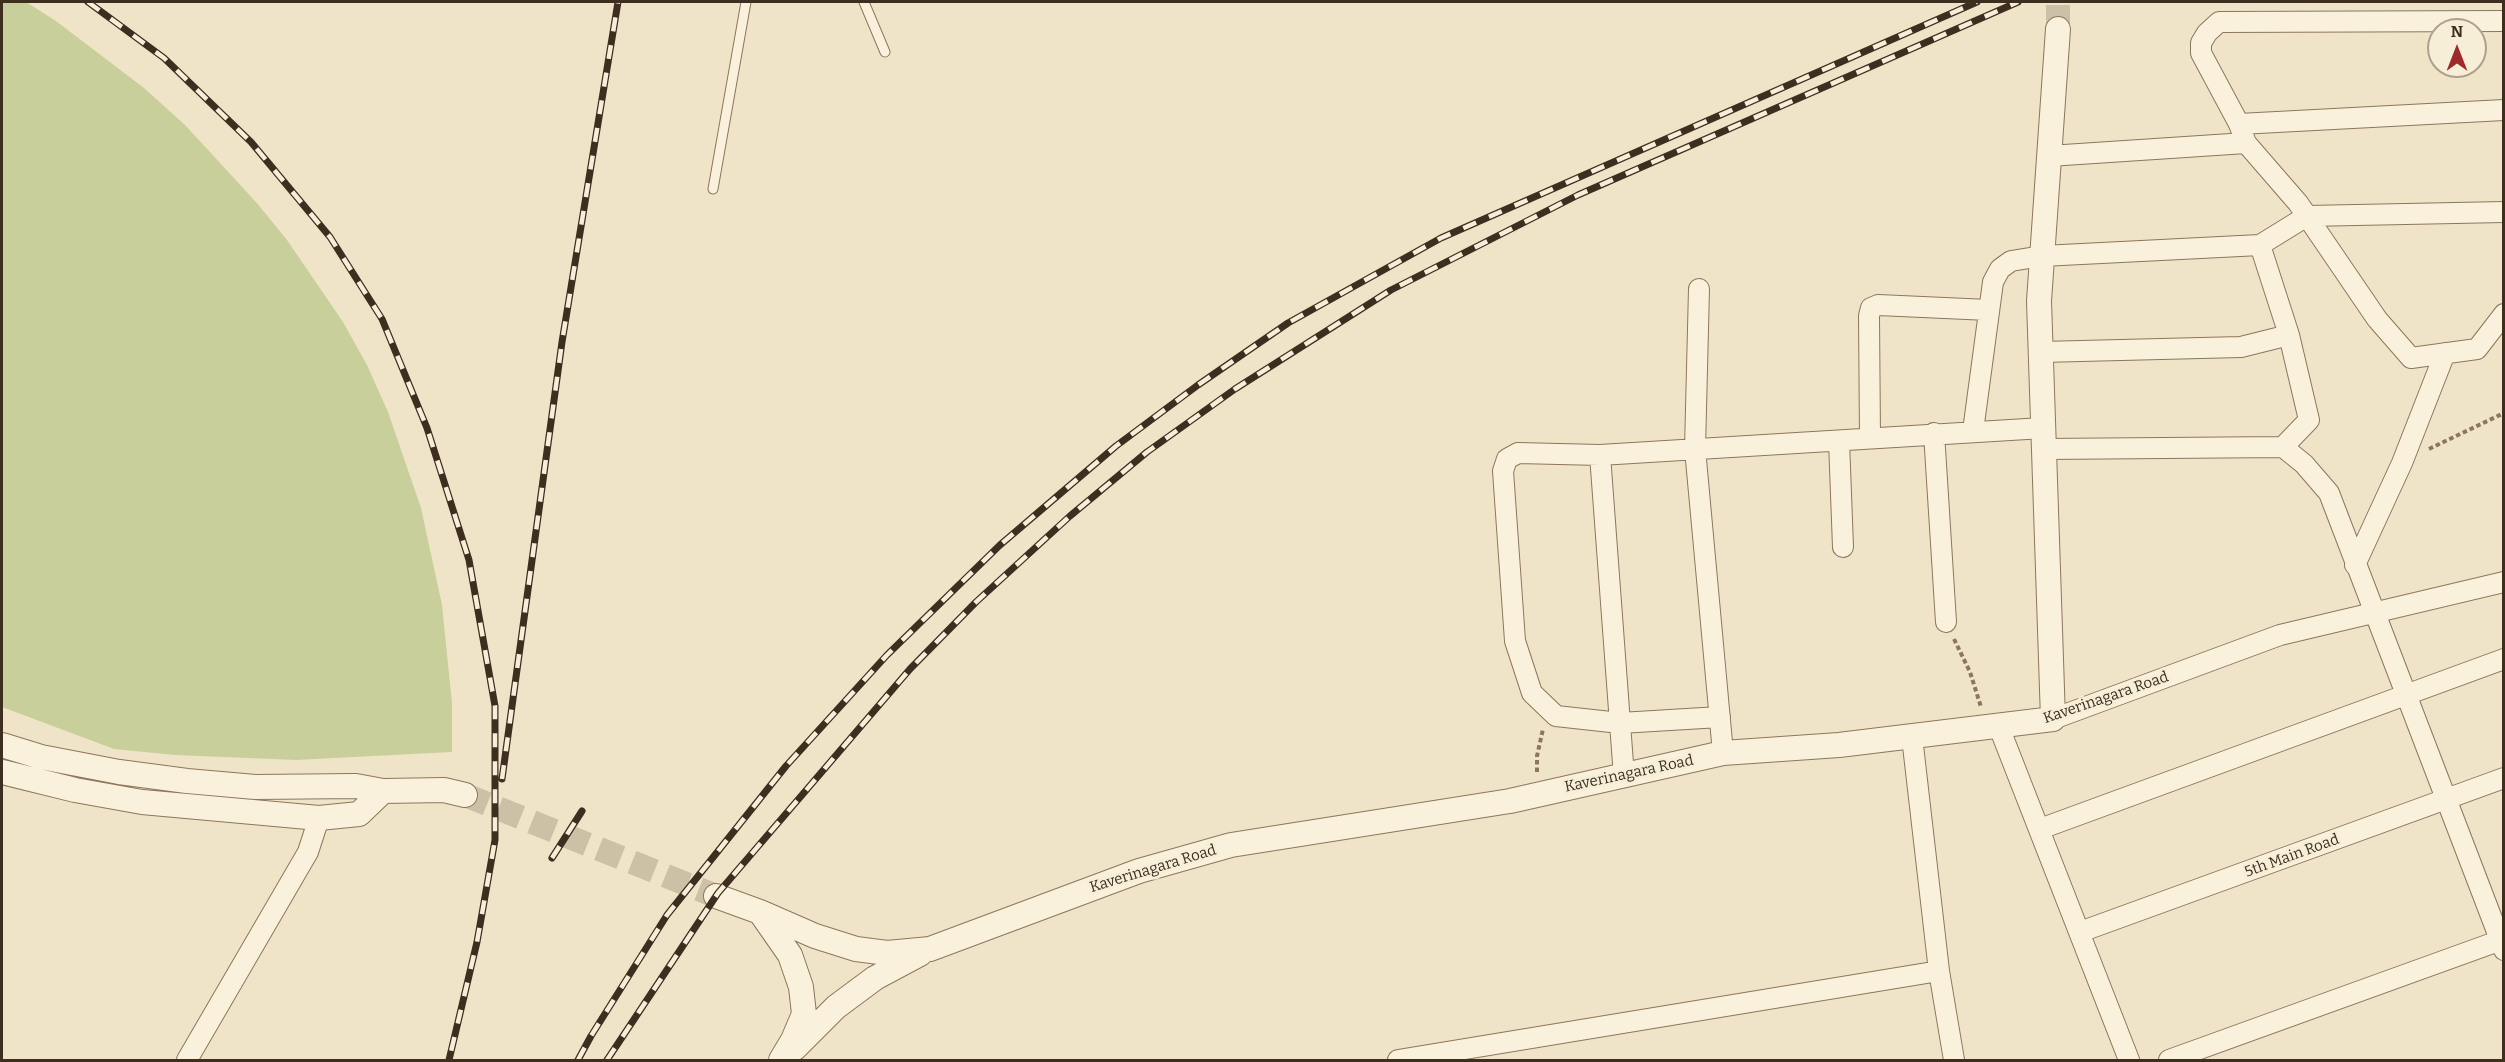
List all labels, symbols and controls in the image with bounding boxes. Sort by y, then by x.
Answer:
north arrow [2427,18,2487,78]
text: N [2451,22,2463,41]
street label: Kaverinagara Road [2041,668,2171,728]
street label: Kaverinagara Road [1563,752,1695,796]
street label: 5th Main Road [2242,831,2342,881]
street label: Kaverinagara Road [1088,841,1218,897]

